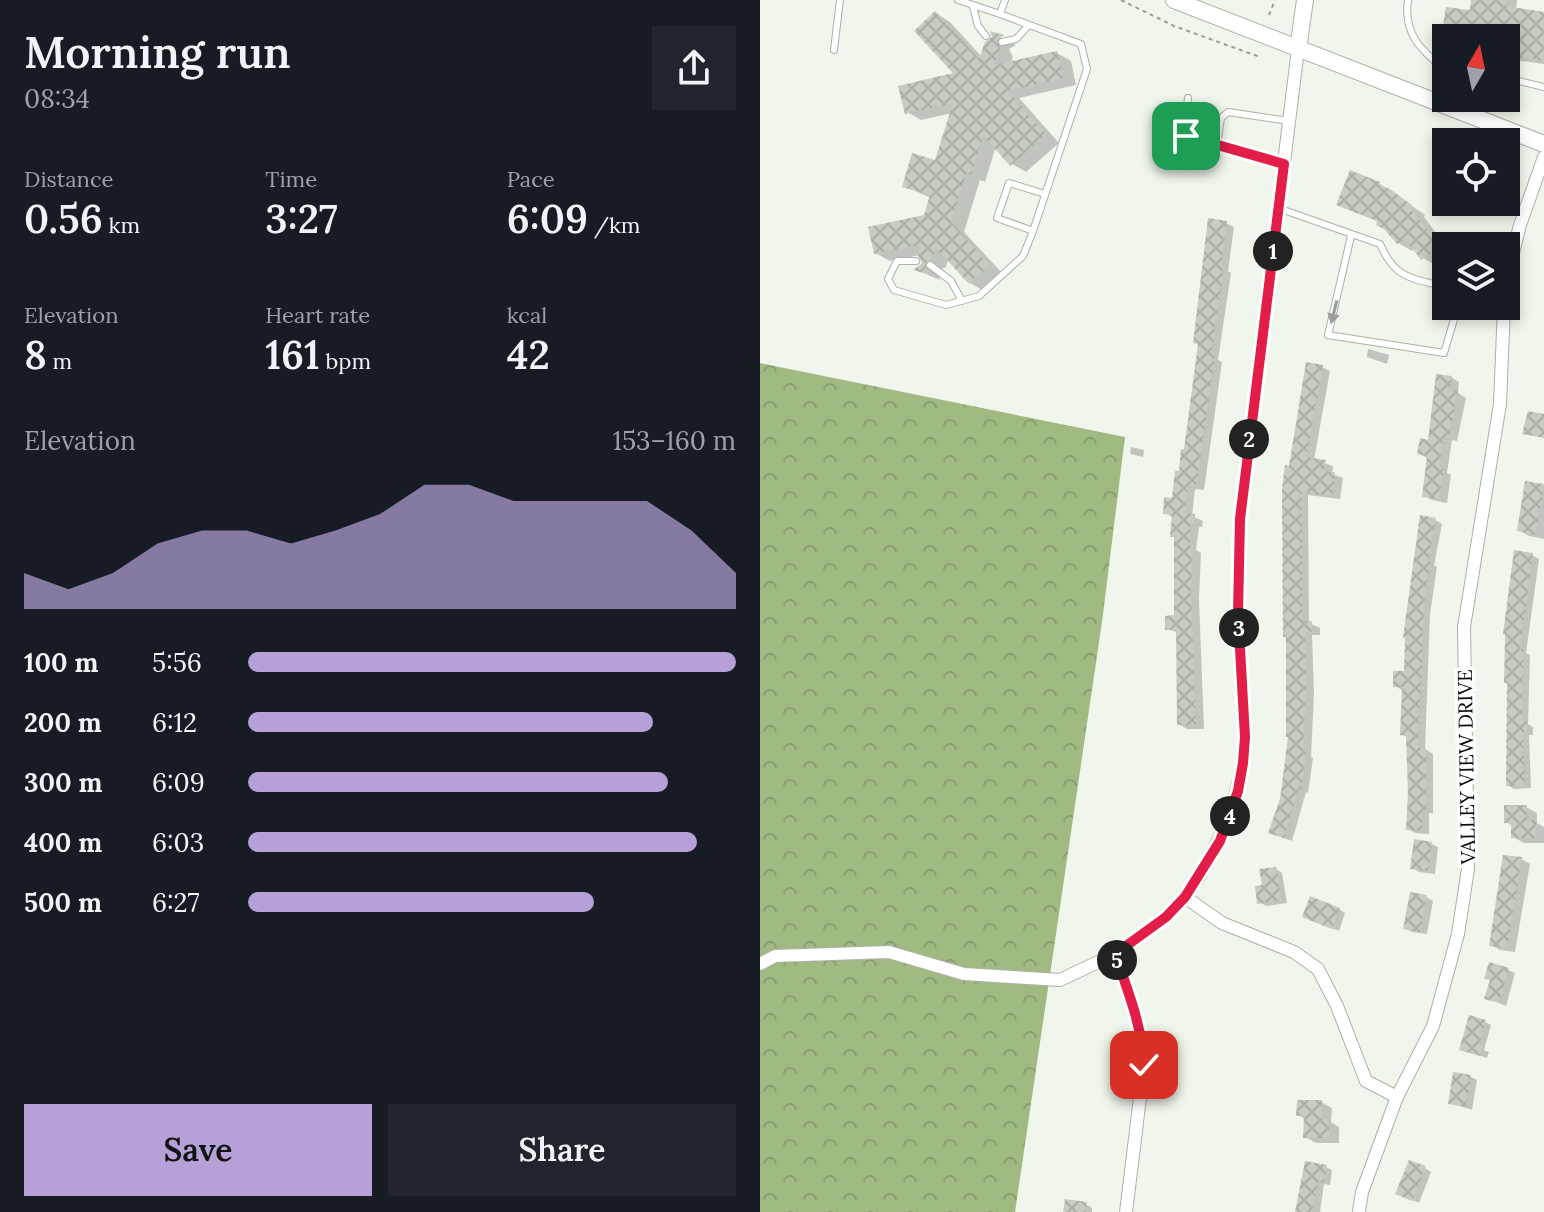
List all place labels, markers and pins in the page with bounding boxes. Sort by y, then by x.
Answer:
pin [1152,102,1220,170]
pin: 1 [1253,231,1293,271]
pin: 2 [1229,419,1269,459]
pin: 3 [1219,608,1259,648]
pin: 4 [1210,796,1250,836]
pin: 5 [1097,940,1137,980]
pin [1110,1031,1178,1099]

